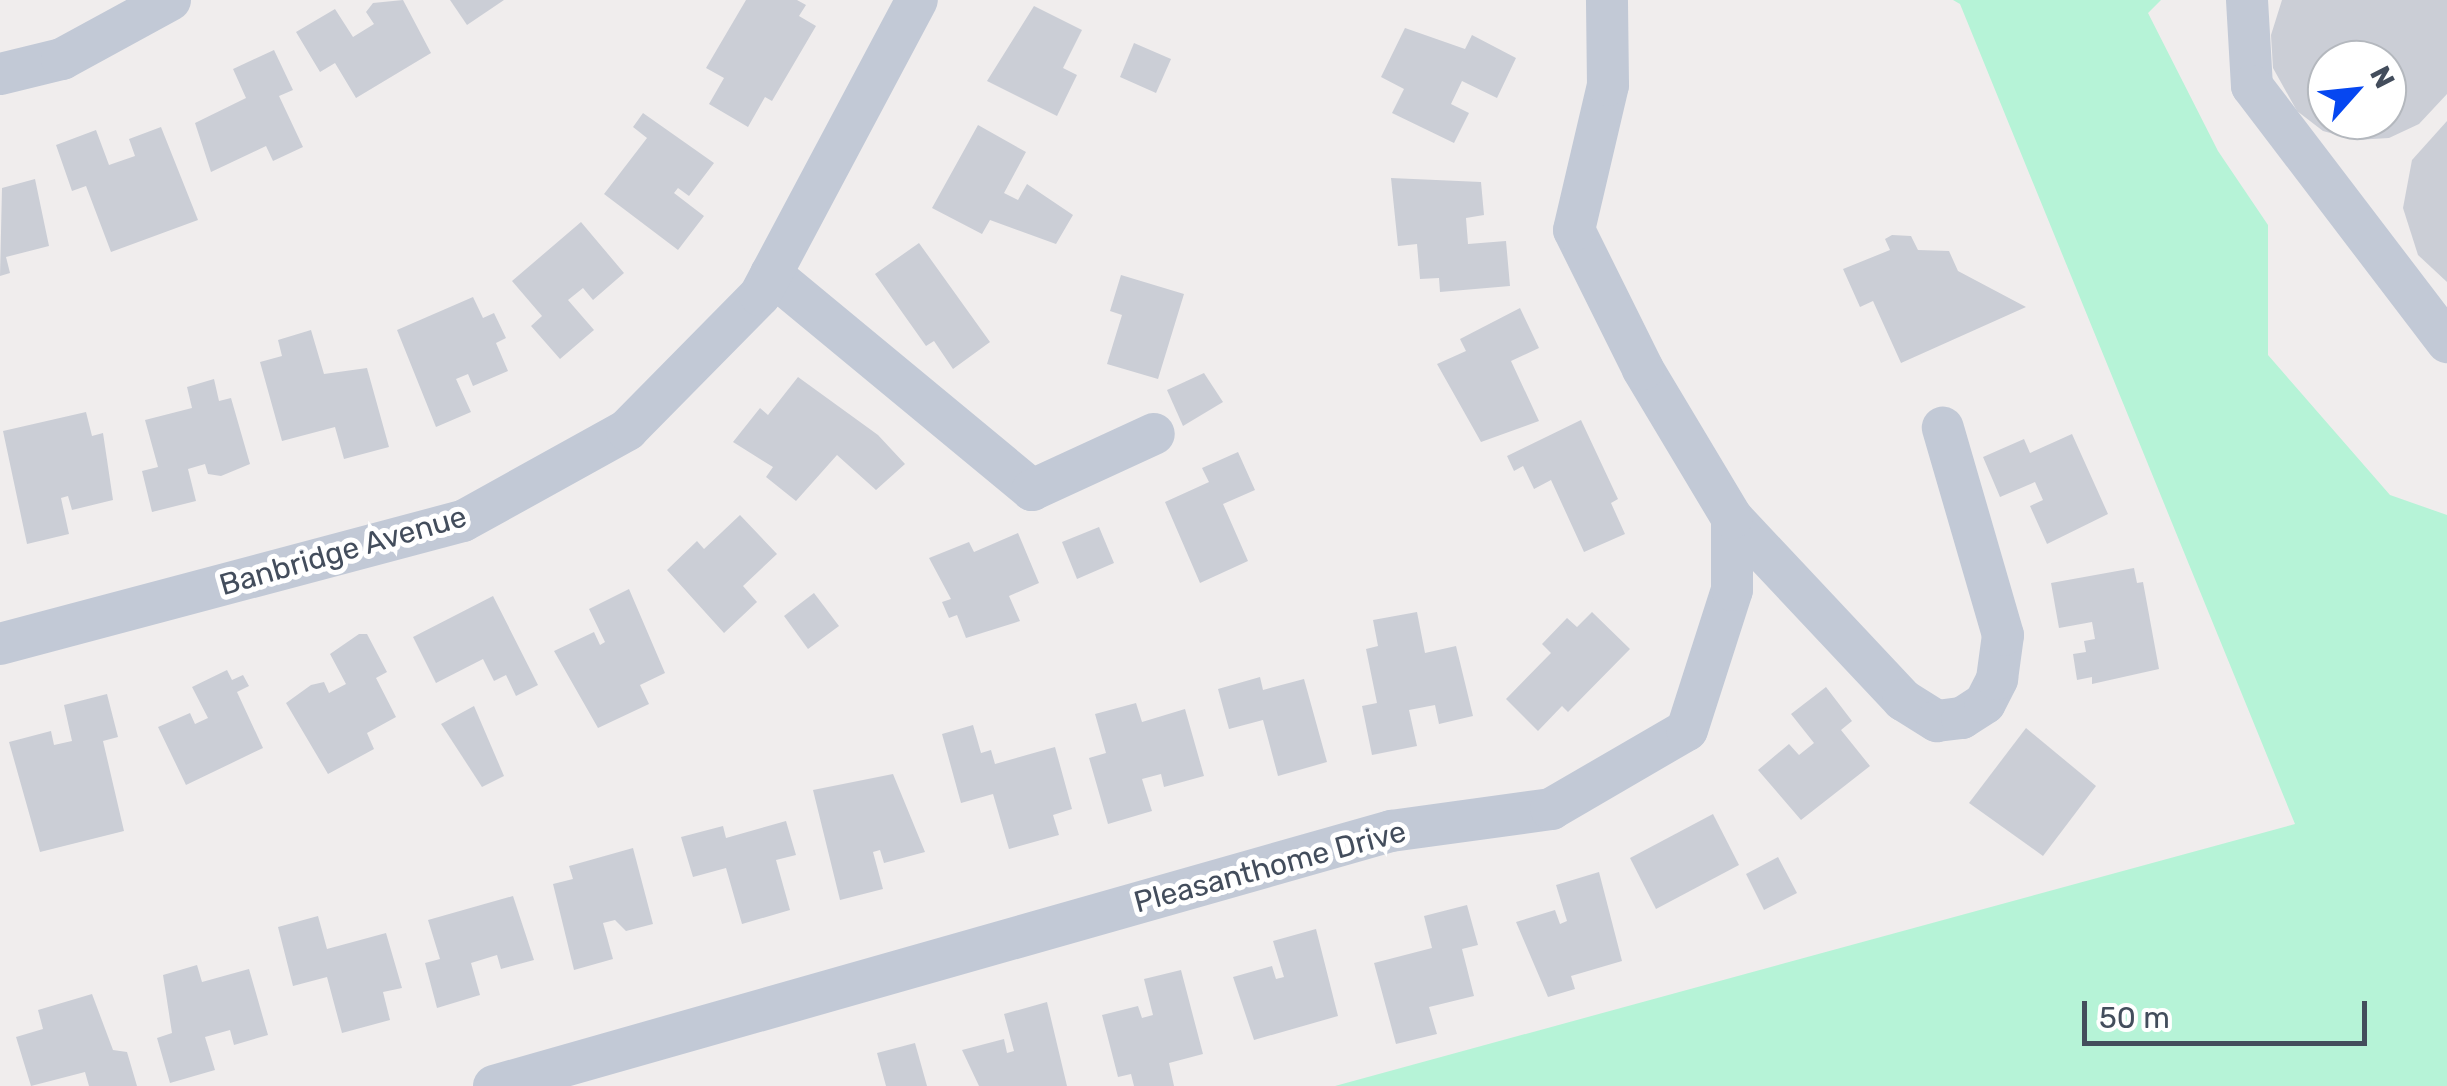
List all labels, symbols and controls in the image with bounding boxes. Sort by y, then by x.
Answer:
north arrow [2307,40,2407,140]
text: N [2363,61,2402,94]
street label: Banbridge Avenue [215,498,471,604]
street label: Pleasanthome Drive [1130,813,1410,921]
scale bar [2087,981,2372,1043]
text: 50 m [2099,1000,2170,1036]

